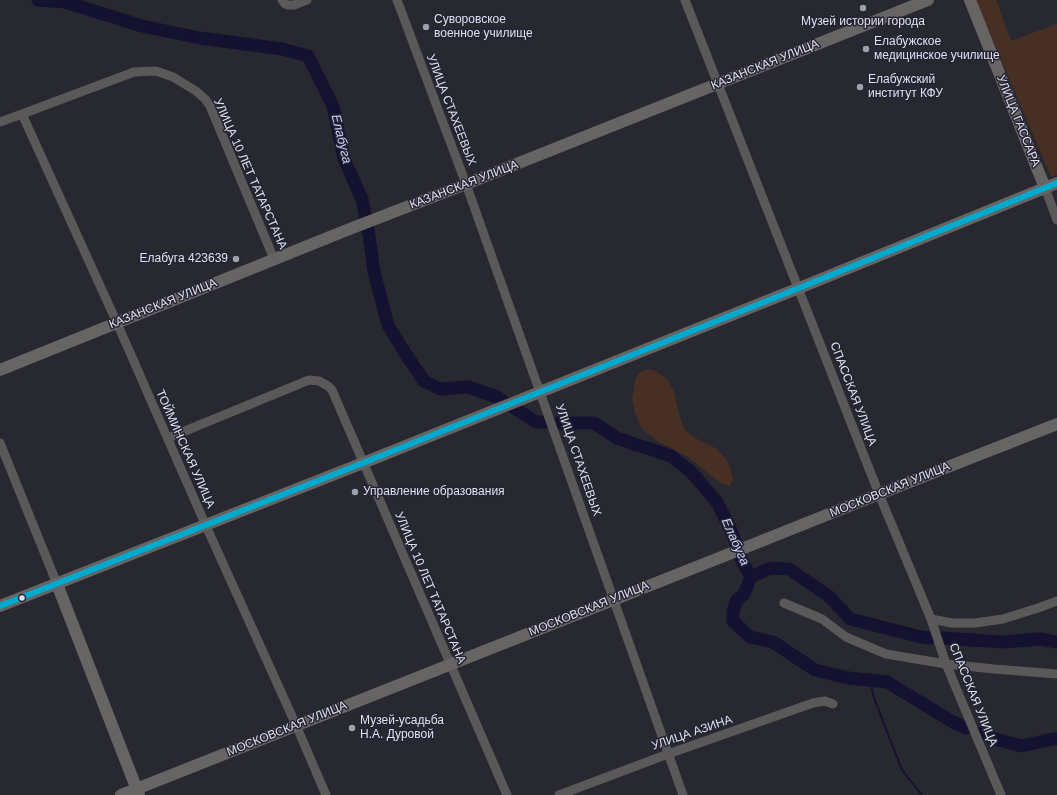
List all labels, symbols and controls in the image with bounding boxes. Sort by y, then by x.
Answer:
marker: Музей истории города [858,3,868,13]
place label: Суворовское военное училище [434,13,533,41]
place label: Музей истории города [801,15,925,29]
marker: Суворовское военное училище [421,22,431,32]
place label: Елабужское медицинское училище [874,35,1000,63]
street label: КАЗАНСКАЯ УЛИЦА [709,37,821,93]
marker: Елабужское медицинское училище [861,44,871,54]
street label: УЛИЦА СТАХЕЕВЫХ [423,52,479,168]
place label: Елабужский институт КФУ [868,73,943,101]
street label: УЛИЦА ГАССАРА [993,73,1043,169]
marker: Елабужский институт КФУ [855,82,865,92]
street label: УЛИЦА 10 ЛЕТ ТАТАРСТАНА [210,96,290,252]
water label: Елабуга [327,113,355,165]
street label: КАЗАНСКАЯ УЛИЦА [408,158,520,212]
place label: Елабуга 423639 [140,252,228,266]
marker: Елабуга 423639 [231,254,241,264]
street label: КАЗАНСКАЯ УЛИЦА [107,276,219,332]
street label: СПАССКАЯ УЛИЦА [827,340,879,448]
street label: ТОЙМИНСКАЯ УЛИЦА [152,387,218,511]
street label: УЛИЦА СТАХЕЕВЫХ [552,402,604,518]
street label: МОСКОВСКАЯ УЛИЦА [828,459,952,521]
place label: Управление образования [363,485,505,499]
marker: Управление образования [350,487,360,497]
street label: УЛИЦА 10 ЛЕТ ТАТАРСТАНА [391,510,469,666]
water label: Елабуга [718,516,752,568]
street label: МОСКОВСКАЯ УЛИЦА [527,578,651,640]
unlabelled marker [17,593,27,603]
street label: СПАССКАЯ УЛИЦА [946,641,1000,749]
street label: МОСКОВСКАЯ УЛИЦА [225,698,349,760]
street label: УЛИЦА АЗИНА [650,712,734,754]
place label: Музей-усадьба Н.А. Дуровой [360,714,444,742]
marker: Музей-усадьба Н.А. Дуровой [347,723,357,733]

